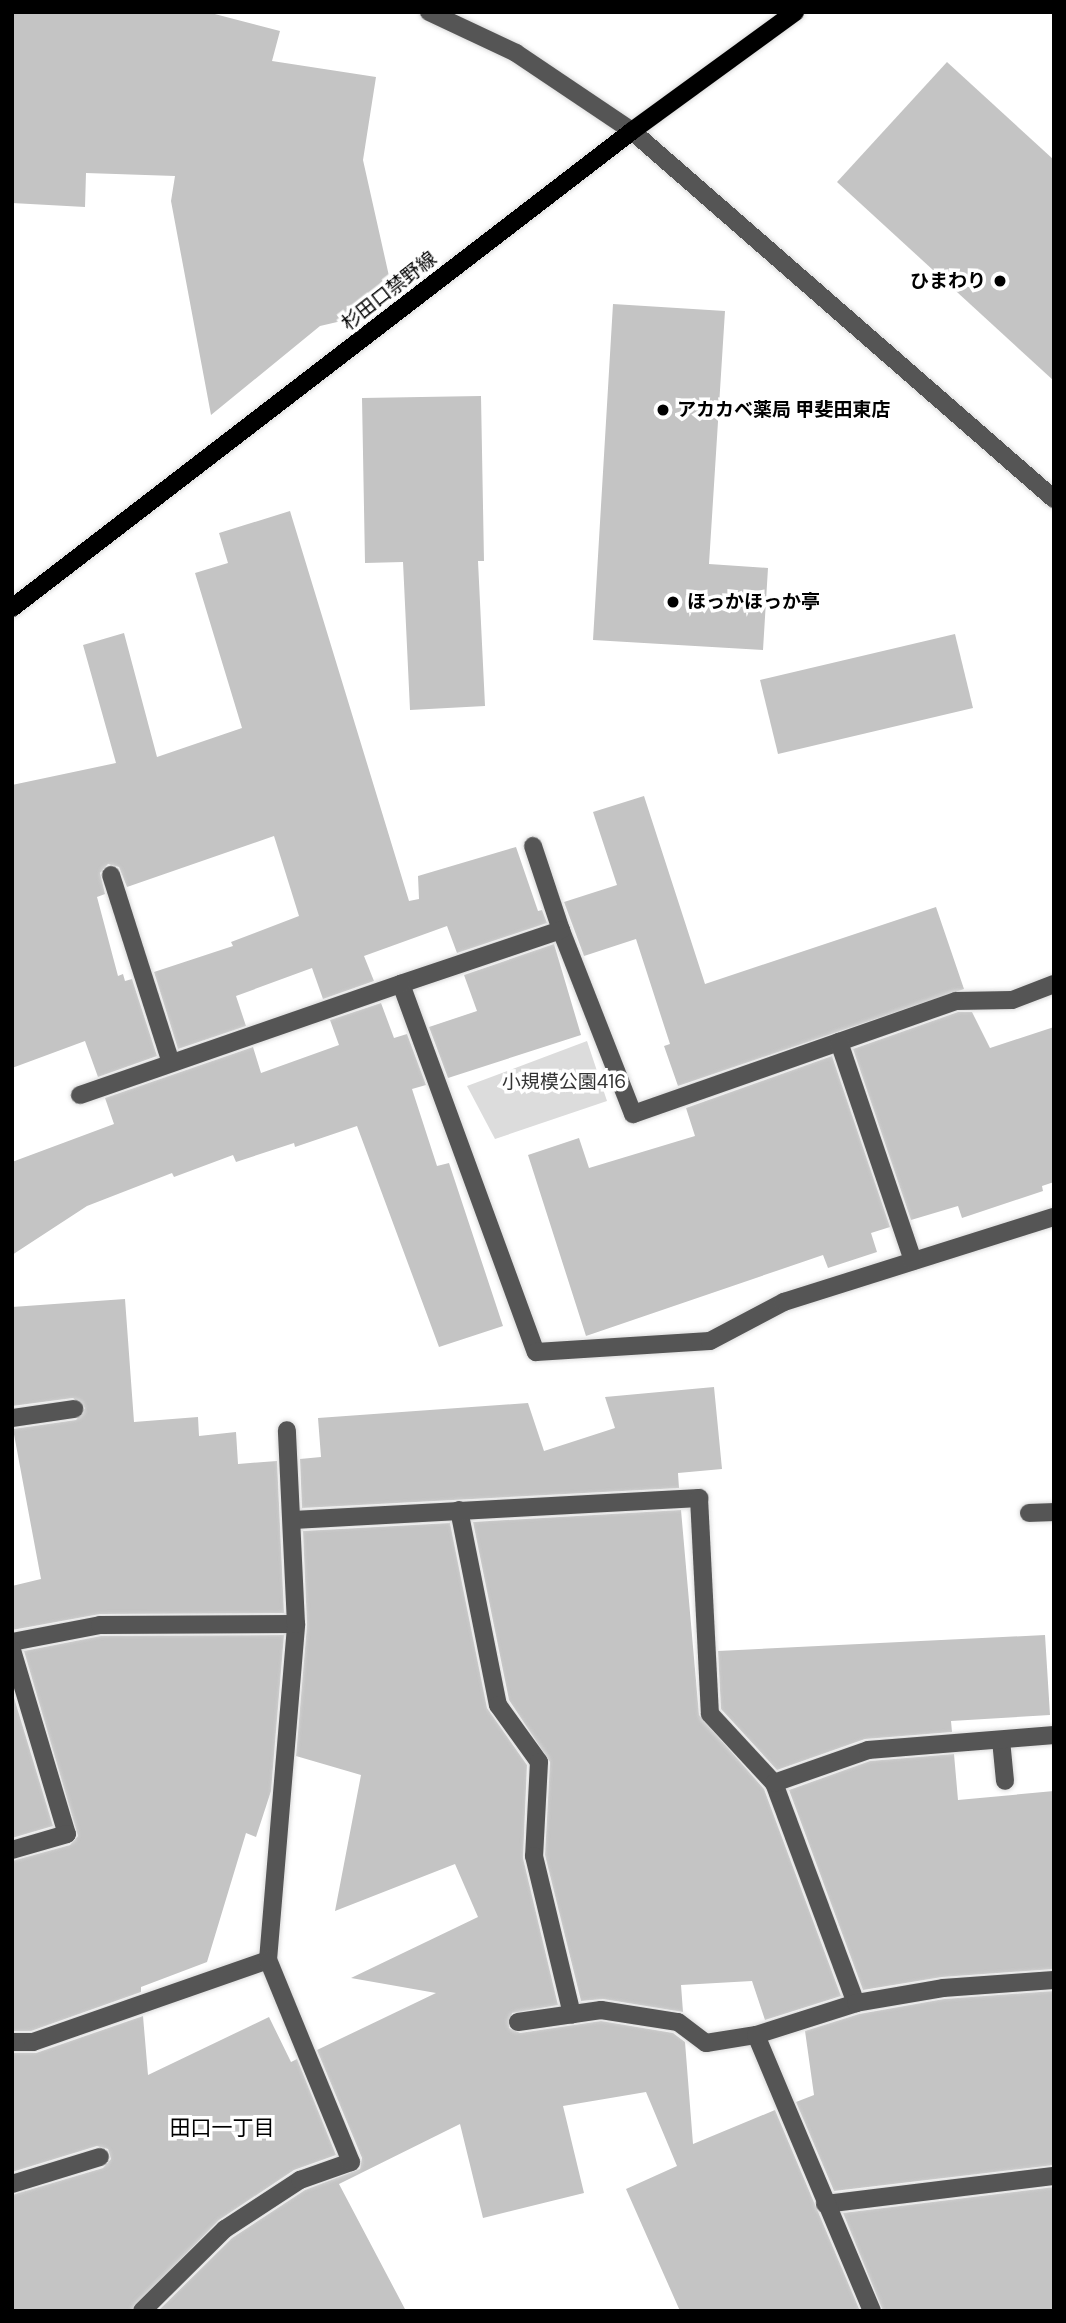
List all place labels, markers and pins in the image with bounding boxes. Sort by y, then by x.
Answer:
place label: ひまわり [910,270,986,292]
marker: ひまわり [992,273,1008,289]
place label: アカカベ薬局 甲斐田東店 [677,399,890,421]
marker: アカカベ薬局 甲斐田東店 [655,402,671,418]
place label: ほっかほっか亭 [687,591,820,613]
marker: ほっかほっか亭 [665,594,681,610]

